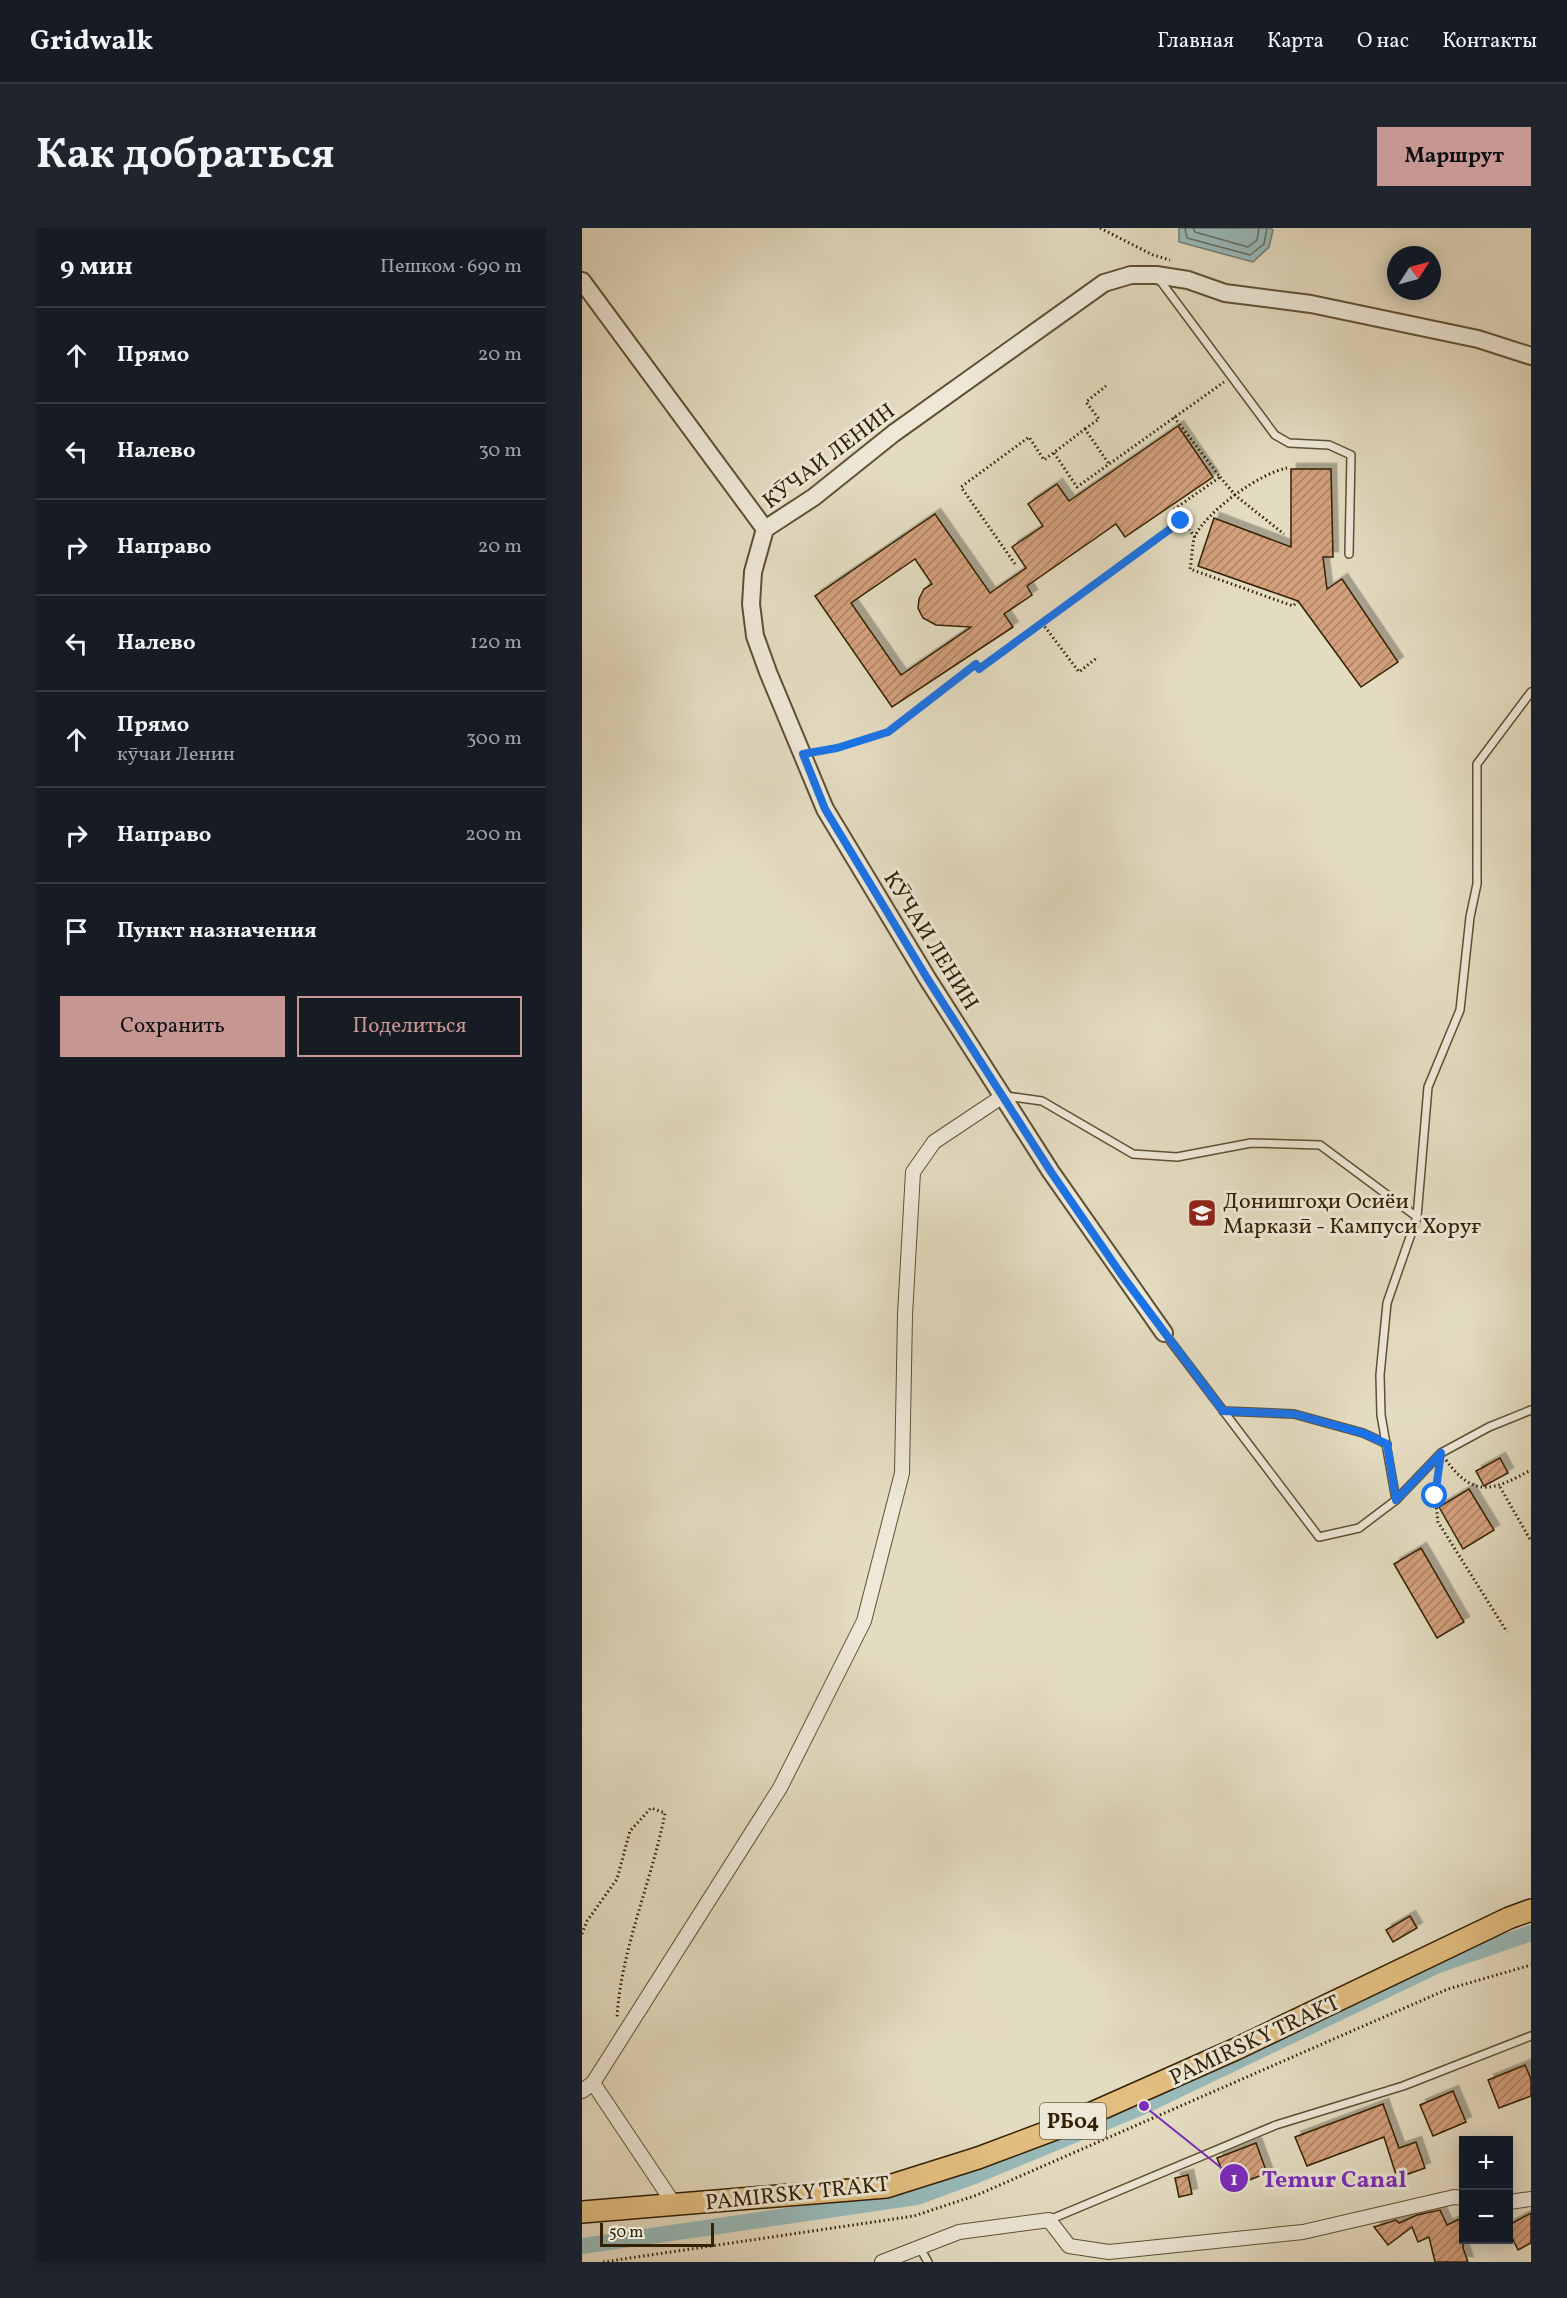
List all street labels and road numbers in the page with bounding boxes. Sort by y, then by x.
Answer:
street label: КӮЧАИ ЛЕНИН [757,397,902,517]
street label: КӮЧАИ ЛЕНИН [875,866,985,1017]
street label: PAMIRSKY TRAKT [1165,1988,1345,2094]
road number: РБ04 [1040,2103,1106,2139]
street label: PAMIRSKY TRAKT [704,2169,891,2220]

